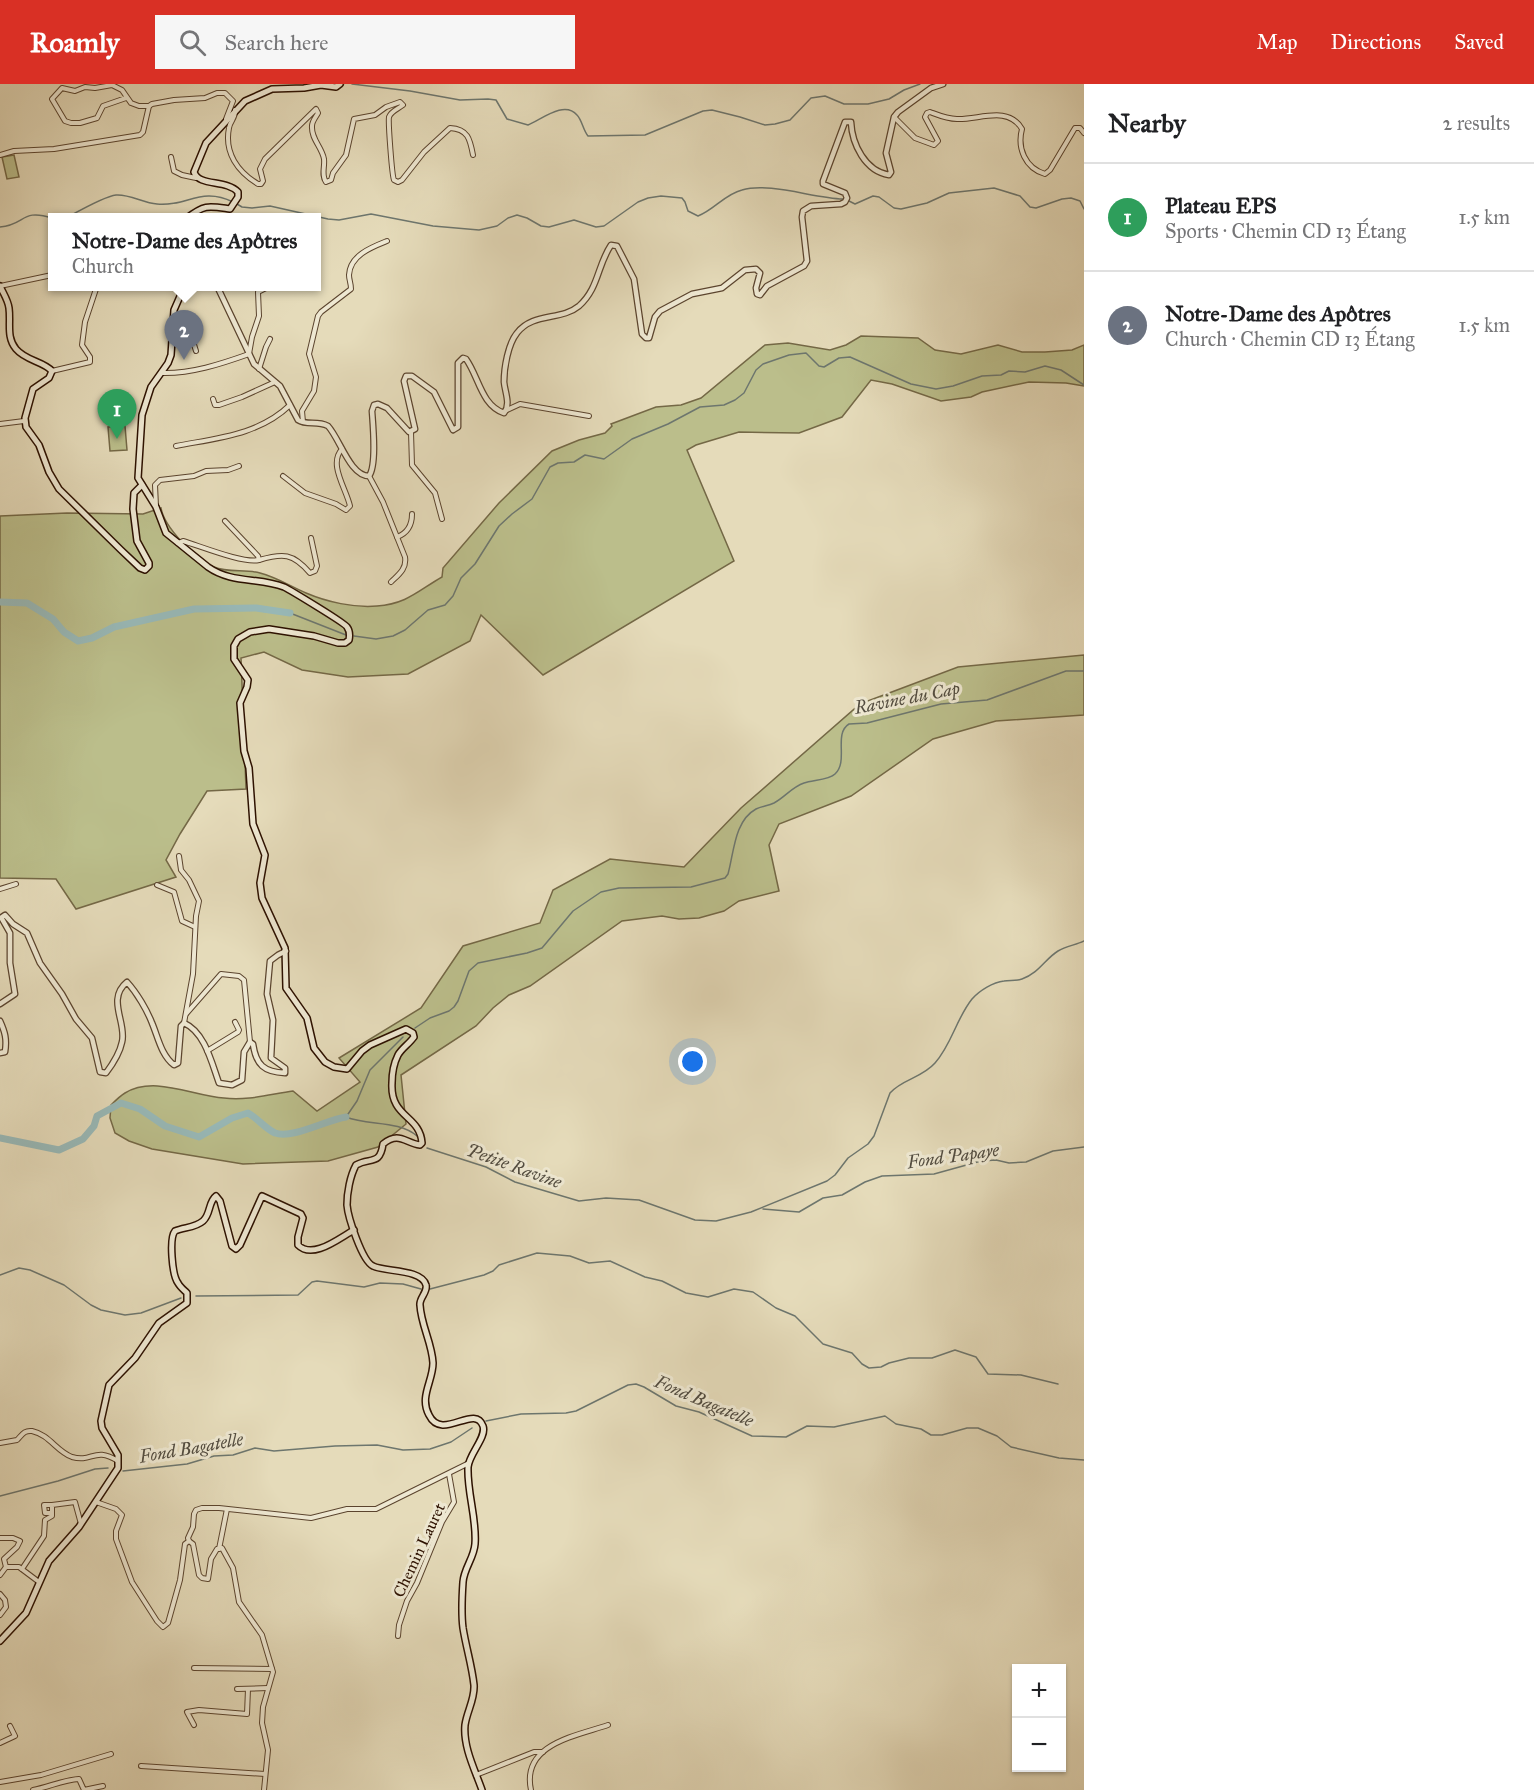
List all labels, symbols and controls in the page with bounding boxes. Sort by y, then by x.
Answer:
search box [155,15,575,69]
text: Roamly [30,25,119,60]
icon: search [176,26,209,59]
text: Search here [224,29,328,56]
text: Map [1257,29,1298,55]
text: Directions [1331,29,1421,55]
text: Saved [1454,29,1504,55]
text: Nearby [1108,107,1186,139]
text: 2 results [1442,111,1510,135]
text: Plateau EPS [1165,192,1277,219]
text: 1 [1124,205,1131,229]
text: 1.5 km [1459,205,1510,229]
popup [48,213,321,291]
text: Sports · Chemin CD 13 Étang [1165,219,1406,243]
text: Notre-Dame des Apôtres [72,227,297,254]
text: Church [72,254,134,278]
text: Notre-Dame des Apôtres [1165,300,1391,327]
pin: 2 [164,310,204,360]
text: 2 [1123,313,1132,337]
text: 1.5 km [1459,313,1510,337]
text: Church · Chemin CD 13 Étang [1165,327,1415,351]
pin: 1 [98,390,136,439]
water label: Ravine du Cap [851,677,962,720]
your location [678,1047,707,1076]
water label: Fond Papaye [905,1138,1002,1174]
water label: Petite Ravine [464,1139,566,1194]
water label: Fond Bagatelle [650,1370,758,1432]
water label: Fond Bagatelle [136,1428,246,1468]
street label: Chemin Lauret [389,1500,449,1600]
map controls [1012,1664,1066,1772]
button: + [1012,1664,1066,1718]
button: − [1012,1718,1066,1772]

